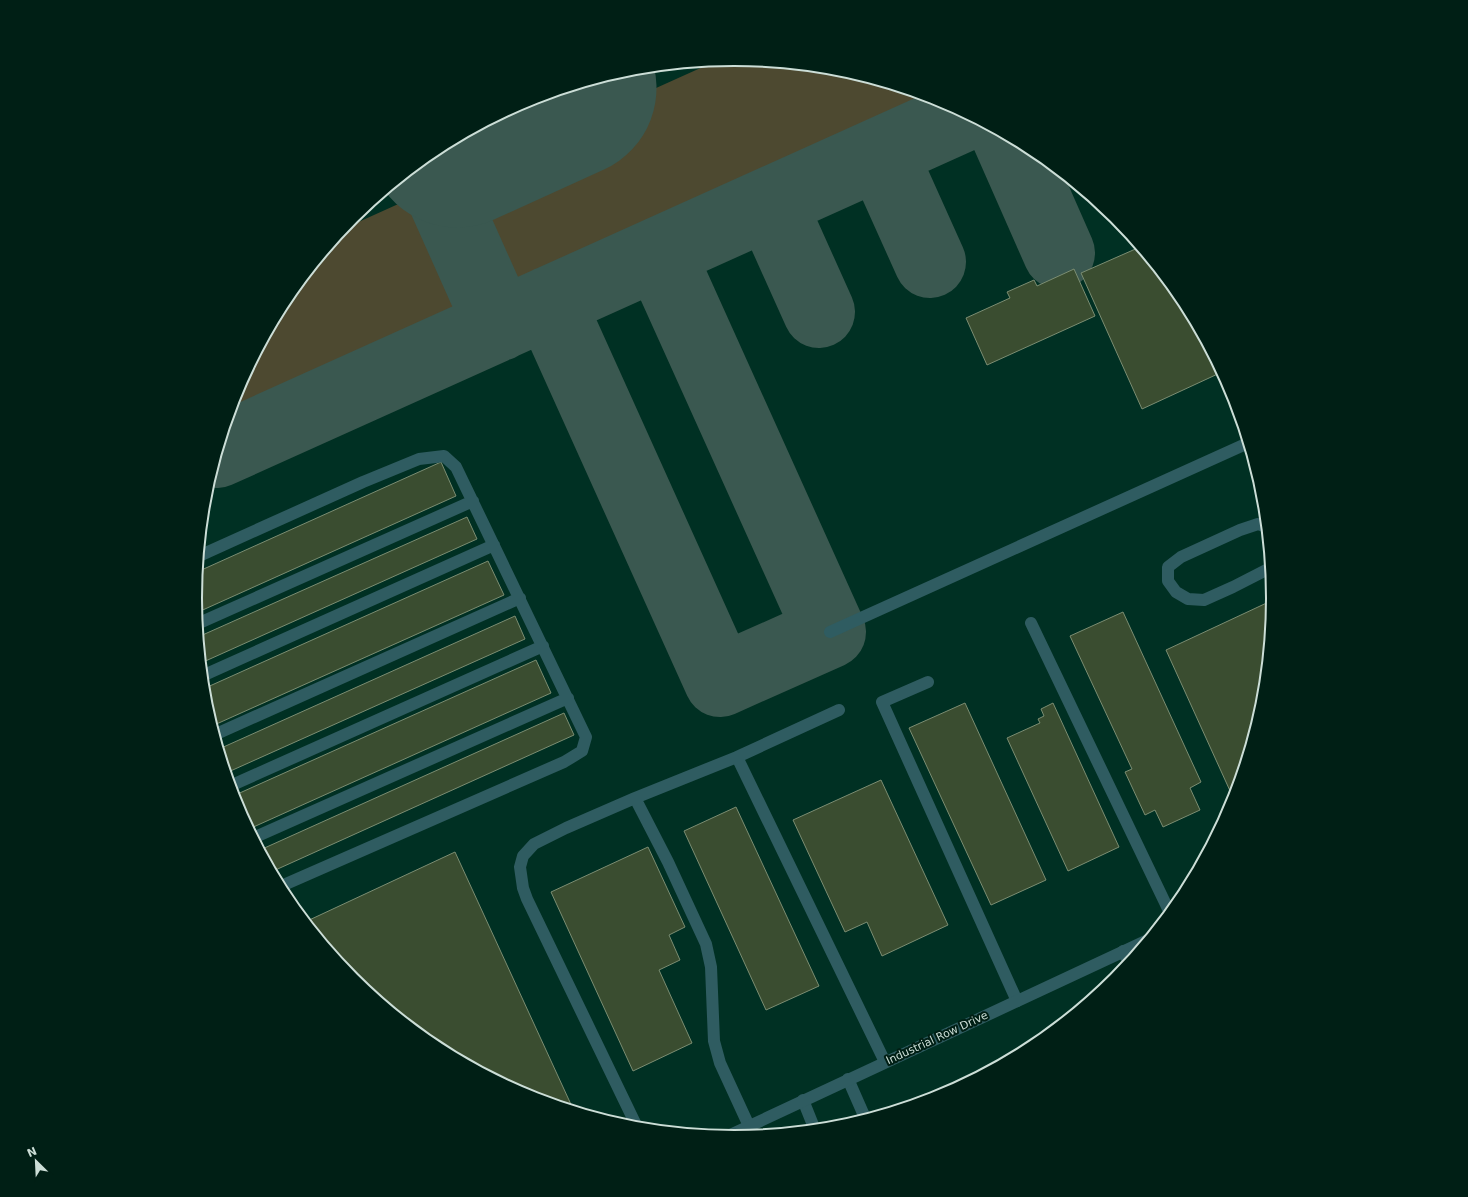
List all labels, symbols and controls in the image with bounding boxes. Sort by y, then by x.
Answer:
street label: Industrial Row Drive [884,1009,990,1067]
north arrow [16,1141,56,1181]
text: N [25,1145,39,1160]

